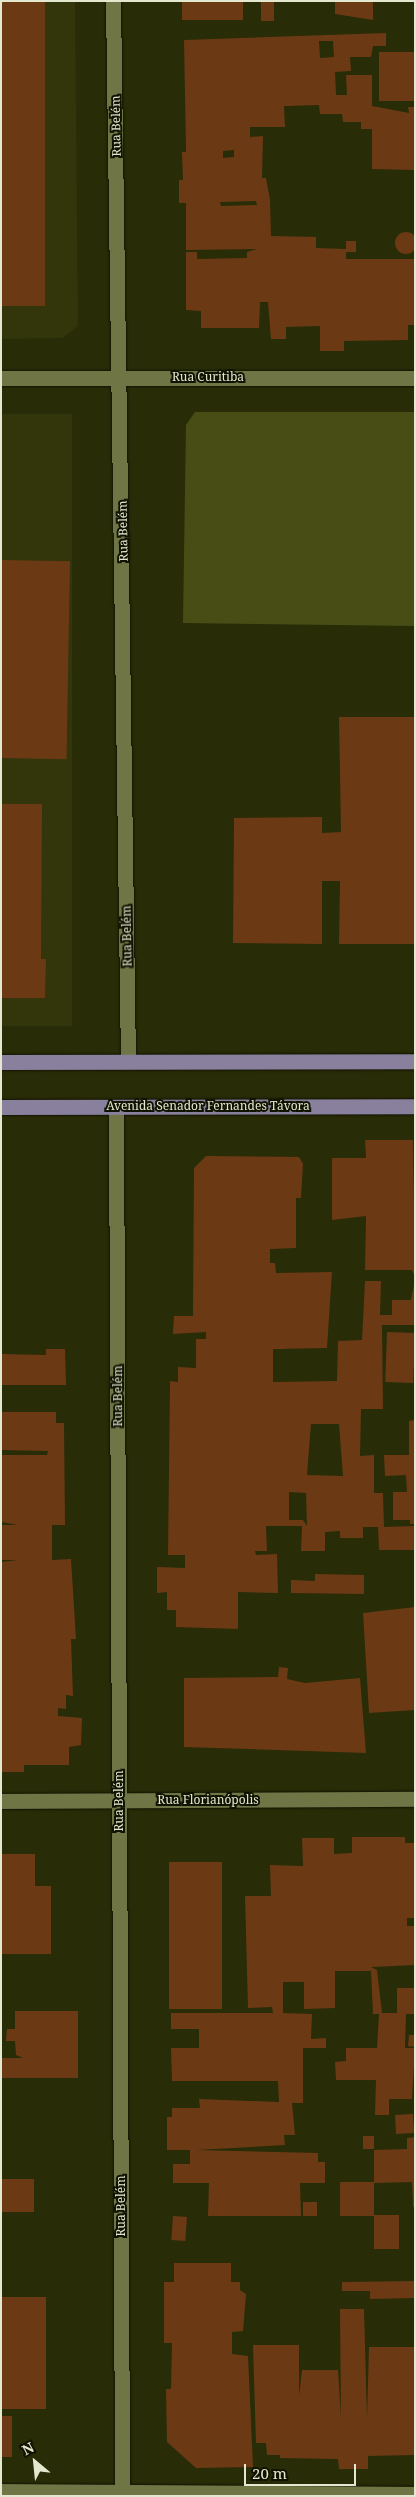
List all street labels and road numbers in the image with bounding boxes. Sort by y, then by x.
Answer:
street label: Rua Belém [108,95,124,157]
street label: Rua Curitiba [172,370,244,384]
street label: Rua Belém [115,500,131,562]
street label: Rua Belém [119,905,135,967]
street label: Avenida Senador Fernandes Távora [106,1099,310,1113]
street label: Rua Belém [111,1365,125,1427]
street label: Rua Belém [112,1770,126,1832]
street label: Rua Florianópolis [157,1793,259,1807]
street label: Rua Belém [114,2175,128,2237]

